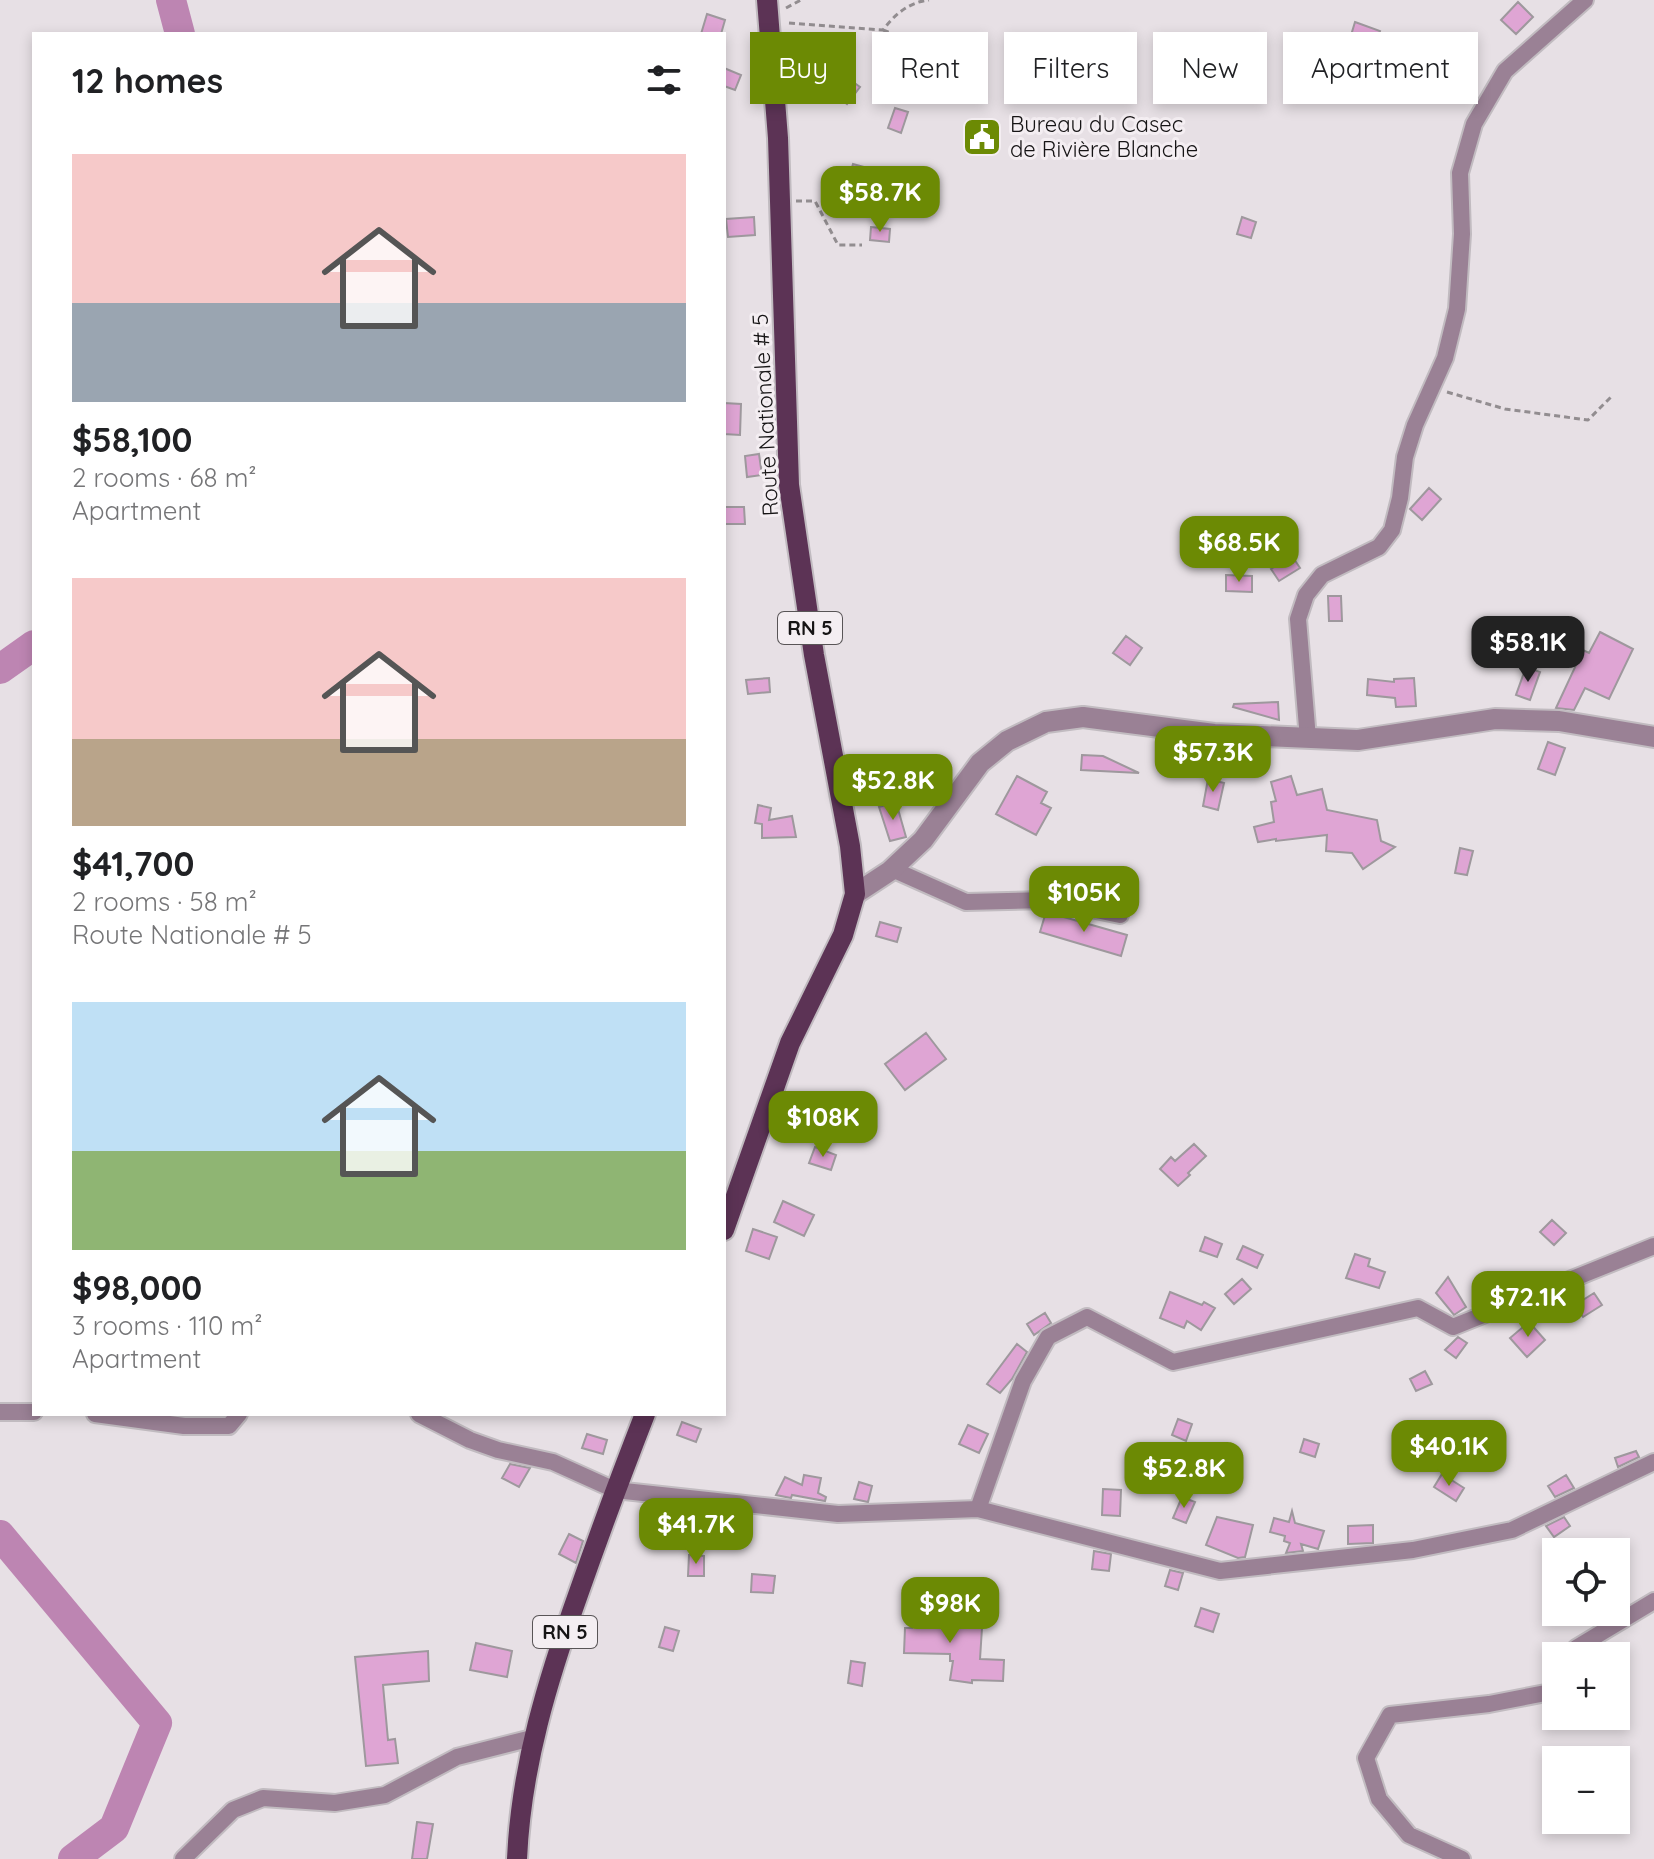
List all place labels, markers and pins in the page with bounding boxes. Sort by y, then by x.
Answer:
place label: Bureau du Casec de Rivière Blanche [1010,110,1198,163]
public building icon: Bureau du Casec de Rivière Blanche [961,116,1003,158]
pin: $58.7K [815,166,945,234]
pin: $68.5K [1174,516,1304,584]
pin: $58.1K [1463,616,1593,684]
pin: $57.3K [1148,726,1278,794]
pin: $52.8K [828,754,958,822]
pin: $105K [1028,866,1140,934]
pin: $108K [767,1091,879,1159]
pin: $72.1K [1463,1271,1593,1339]
pin: $40.1K [1384,1420,1514,1488]
pin: $52.8K [1119,1442,1249,1510]
pin: $41.7K [631,1498,761,1566]
pin: $98K [903,1577,997,1645]

